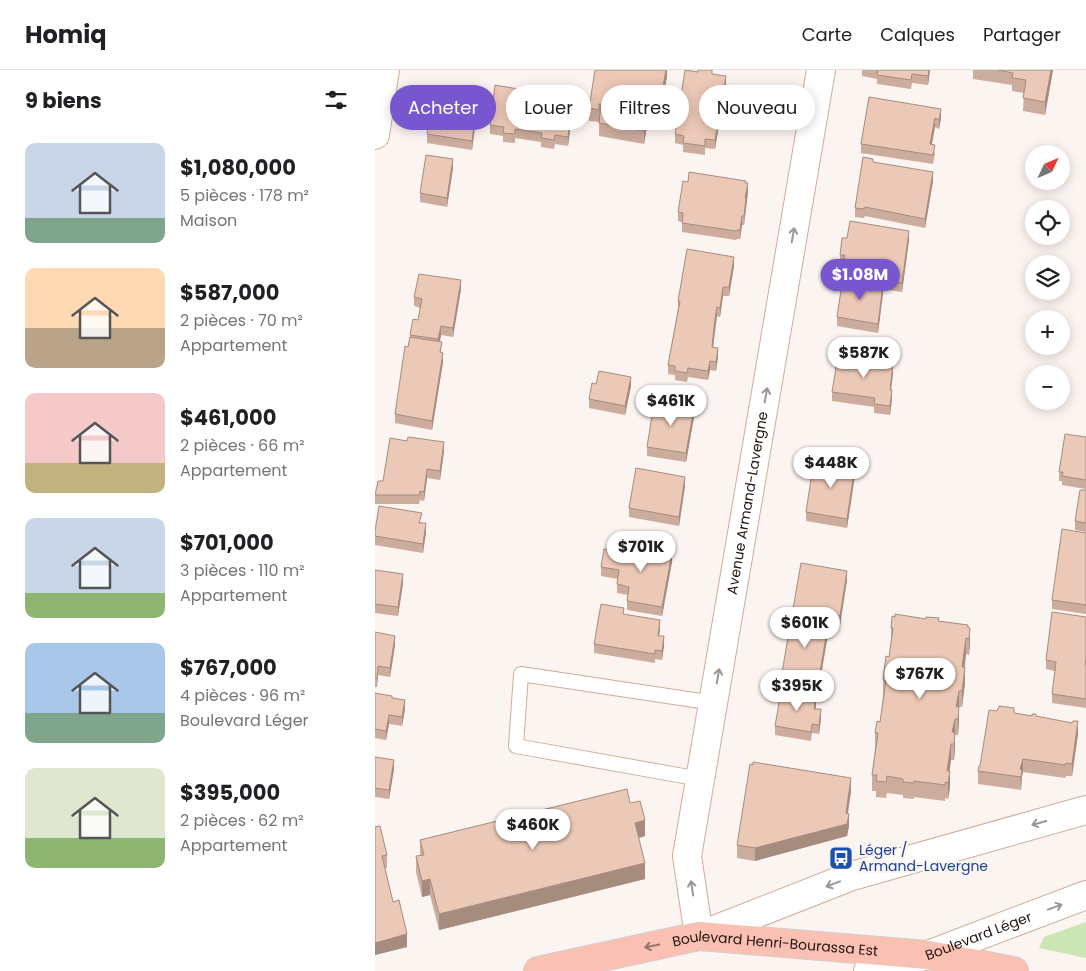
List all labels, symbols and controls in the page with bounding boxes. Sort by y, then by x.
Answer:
text: Homiq [25,18,107,51]
text: Carte [802,22,852,47]
text: Calques [880,22,955,47]
text: Partager [983,22,1061,47]
chip: Acheter [390,85,496,130]
chip: Louer [506,85,591,130]
chip: Filtres [601,85,689,130]
chip: Nouveau [699,85,815,130]
text: 9 biens [25,86,102,115]
icon: filters [322,86,350,114]
north arrow [1025,145,1070,190]
map controls [1025,145,1070,410]
text: $1,080,000 [180,153,296,182]
icon: home [65,163,125,223]
text: 5 pièces · 178 m² [180,184,309,207]
button: locate [1025,200,1070,245]
text: Maison [180,209,237,232]
one-way arrow [789,227,799,243]
button: layers [1025,255,1070,300]
pin: $1.08M [819,258,901,301]
text: $1.08M [832,263,888,286]
text: $587,000 [180,278,279,307]
icon: home [65,288,125,348]
text: 2 pièces · 70 m² [180,309,303,332]
button: + [1025,310,1070,355]
text: Appartement [180,334,287,357]
pin: $587K [829,336,899,379]
text: $587K [838,341,890,364]
button: − [1025,365,1070,410]
pin: $461K [636,384,706,427]
one-way arrow [762,387,772,403]
text: $461K [647,389,695,412]
text: $461,000 [180,403,276,432]
street label: Avenue Armand-Lavergne [722,410,773,596]
icon: home [65,413,125,473]
text: 2 pièces · 66 m² [180,434,304,457]
pin: $448K [796,446,866,489]
text: $448K [804,451,858,474]
text: Appartement [180,459,287,482]
text: $701,000 [180,528,274,557]
pin: $701K [606,530,676,573]
text: $701K [618,535,664,558]
icon: home [65,538,125,598]
text: 3 pièces · 110 m² [180,559,305,582]
text: Appartement [180,584,287,607]
pin: $601K [770,606,840,649]
text: $601K [781,611,829,634]
text: $767,000 [180,653,277,682]
pin: $767K [885,658,955,700]
text: $767K [896,662,945,685]
icon: home [65,663,125,723]
one-way arrow [714,668,724,684]
pin: $395K [762,670,832,712]
text: $395K [771,674,823,697]
text: 4 pièces · 96 m² [180,684,305,707]
text: Boulevard Léger [180,709,309,732]
text: $395,000 [180,778,280,807]
icon: home [65,788,125,848]
pin: $460K [498,808,568,851]
text: 2 pièces · 62 m² [180,809,303,832]
text: $460K [506,813,560,836]
one-way arrow [1032,819,1048,829]
text: Appartement [180,834,287,857]
place label: Léger / Armand-Lavergne [859,840,988,876]
bus stop icon: Léger / Armand-Lavergne [828,845,854,871]
one-way arrow [687,880,697,896]
one-way arrow [826,880,841,889]
one-way arrow [1047,902,1063,911]
street label: Boulevard Léger [922,907,1035,965]
street label: Boulevard Henri-Bourassa Est [670,926,879,961]
one-way arrow [644,942,660,952]

